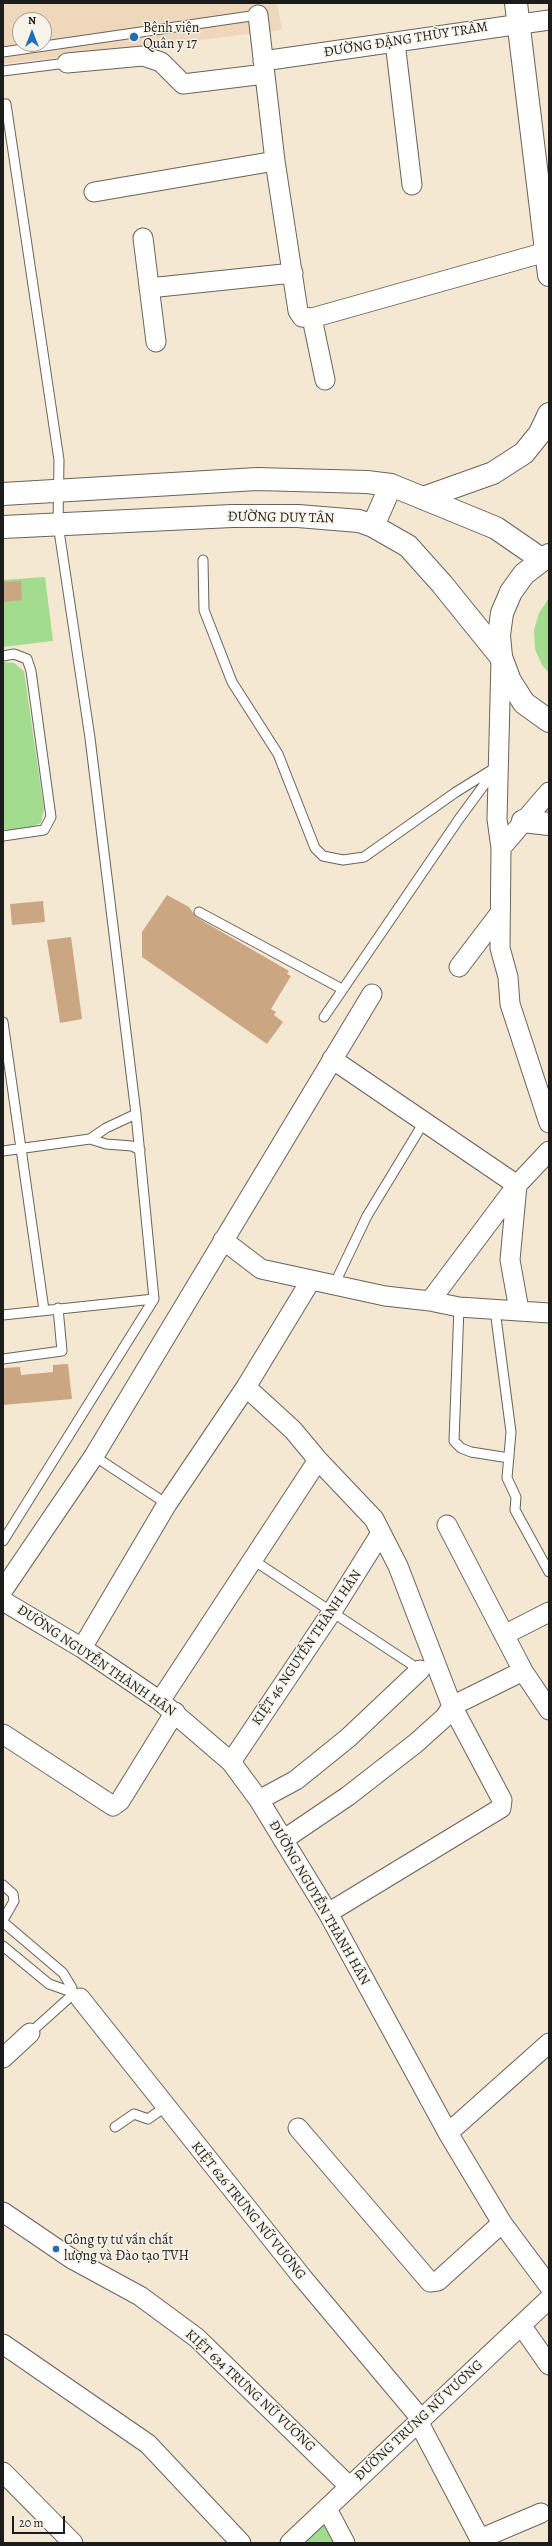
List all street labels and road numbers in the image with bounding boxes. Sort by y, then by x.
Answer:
street label: ĐƯỜNG ĐẶNG THÙY TRÂM [323,19,489,61]
street label: ĐƯỜNG DUY TÂN [227,509,335,527]
street label: KIỆT 46 NGUYỄN THÀNH HÂN [249,1567,365,1729]
street label: ĐƯỜNG NGUYỄN THÀNH HÃN [14,1602,178,1720]
street label: ĐƯỜNG NGUYỄN THÀNH HÃN [265,1818,373,1988]
street label: KIỆT 626 TRƯNG NỮ VƯƠNG [187,2139,309,2283]
street label: KIỆT 634 TRƯNG NỮ VƯƠNG [181,2326,319,2456]
street label: ĐƯỜNG TRƯNG NỮ VƯƠNG [351,2357,487,2485]

